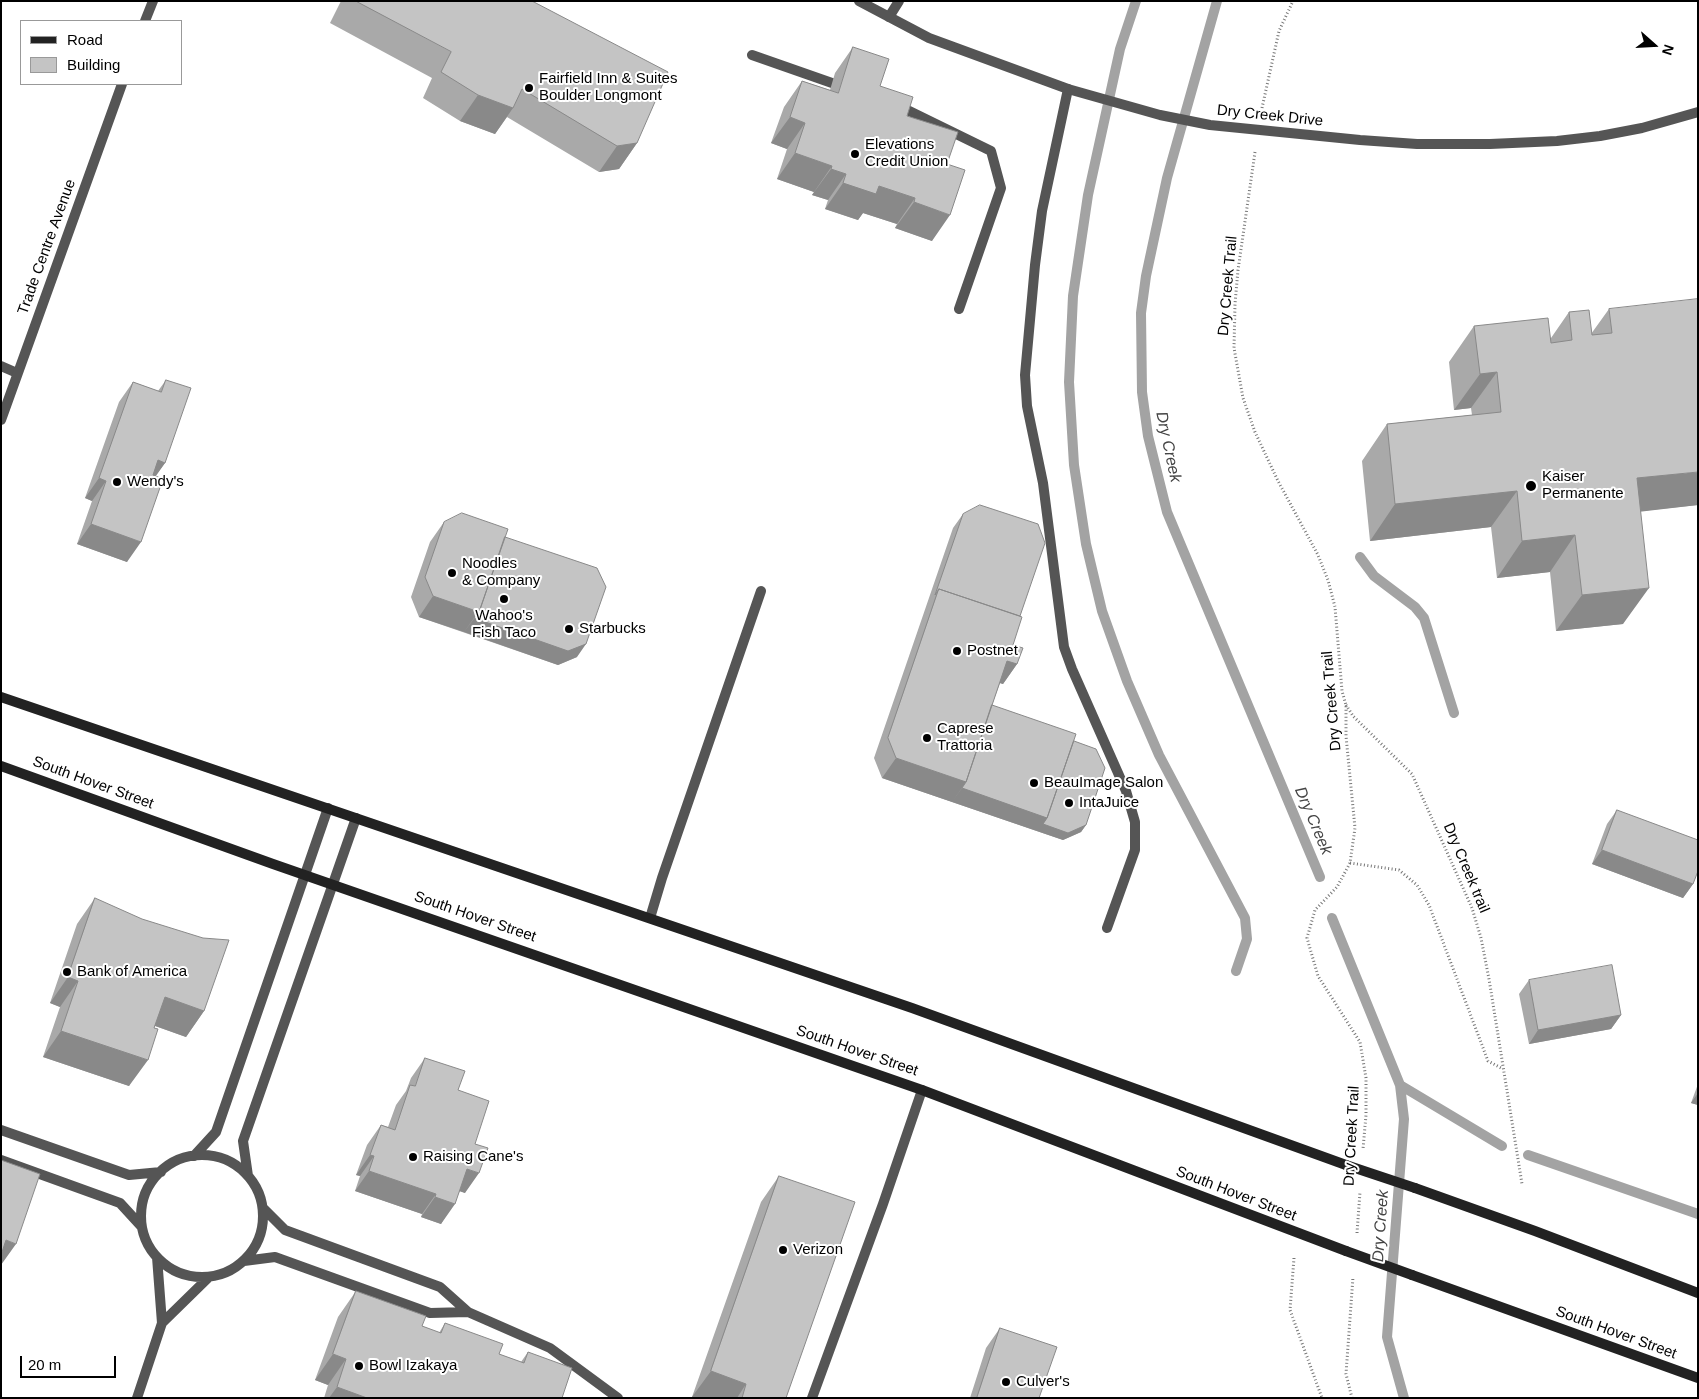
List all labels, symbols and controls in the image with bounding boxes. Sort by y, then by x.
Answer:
legend [20,20,182,85]
north arrow [1629,20,1679,70]
text: Road [67,31,103,48]
text: N [1659,42,1677,57]
text: Building [67,56,120,73]
place label: Fairfield Inn & Suites Boulder Longmont [539,70,677,105]
marker: Fairfield Inn & Suites Boulder Longmont [523,82,535,94]
street label: Dry Creek Drive [1216,101,1324,131]
place label: Elevations Credit Union [865,136,948,171]
marker: Elevations Credit Union [849,148,861,160]
street label: Trade Centre Avenue [14,177,80,317]
street label: Dry Creek Trail [1215,235,1241,337]
water label: Dry Creek [1151,410,1185,484]
place label: Kaiser Permanente [1542,468,1624,503]
place label: Wendy's [127,473,184,491]
marker: Wendy's [111,476,123,488]
marker: Kaiser Permanente [1524,479,1538,493]
place label: Noodles & Company [462,555,540,590]
marker: Noodles & Company [446,567,458,579]
marker: Wahoo's Fish Taco [498,593,510,605]
place label: Wahoo's Fish Taco [472,607,536,642]
place label: Starbucks [579,620,646,638]
marker: Starbucks [563,623,575,635]
place label: Postnet [967,642,1018,660]
marker: Postnet [951,645,963,657]
street label: Dry Creek Trail [1319,650,1345,752]
place label: Caprese Trattoria [937,720,994,755]
marker: Caprese Trattoria [921,732,933,744]
street label: South Hover Street [30,753,156,813]
place label: BeauImage Salon [1044,774,1163,792]
marker: BeauImage Salon [1028,777,1040,789]
water label: Dry Creek [1290,784,1336,858]
place label: IntaJuice [1079,794,1139,812]
marker: IntaJuice [1063,797,1075,809]
street label: Dry Creek trail [1439,820,1493,916]
street label: South Hover Street [412,888,538,946]
place label: Bank of America [77,963,187,981]
marker: Bank of America [61,966,73,978]
street label: South Hover Street [794,1022,920,1080]
street label: Dry Creek Trail [1340,1085,1364,1187]
place label: Raising Cane's [423,1148,523,1166]
marker: Raising Cane's [407,1151,419,1163]
street label: South Hover Street [1173,1163,1299,1225]
water label: Dry Creek [1369,1189,1393,1263]
place label: Verizon [793,1241,843,1259]
marker: Verizon [777,1244,789,1256]
street label: South Hover Street [1553,1303,1679,1363]
scale bar [22,1346,119,1378]
text: 20 m [28,1356,61,1373]
place label: Bowl Izakaya [369,1357,457,1375]
marker: Bowl Izakaya [353,1360,365,1372]
place label: Culver's [1016,1373,1070,1391]
marker: Culver's [1000,1376,1012,1388]

